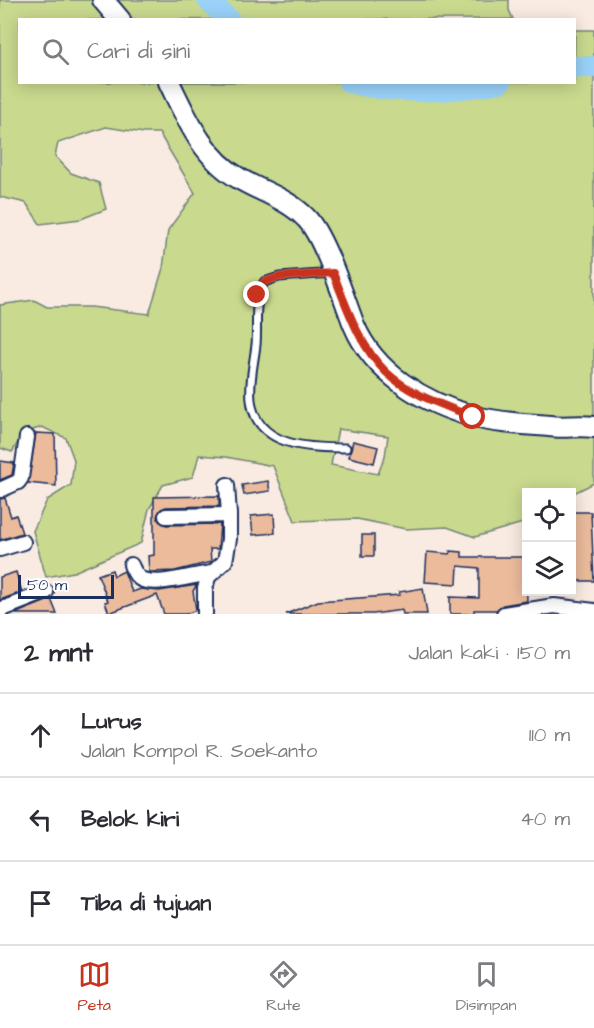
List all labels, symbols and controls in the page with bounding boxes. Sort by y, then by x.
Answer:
search box [18,18,576,84]
icon: search [39,35,72,68]
text: Cari di sini [87,36,190,67]
route end [243,281,269,307]
route start [459,403,485,429]
map controls [522,488,576,596]
button: locate [522,488,576,542]
button: layers [522,542,576,596]
scale bar [18,572,114,600]
text: 50 m [27,574,67,596]
text: 2 mnt [24,635,93,671]
text: Jalan kaki · 150 m [408,639,570,667]
text: Lurus [81,706,142,737]
icon: ahead [24,719,57,752]
text: 110 m [529,721,570,749]
text: Jalan Kompol R. Soekanto [81,737,317,765]
icon: left [24,803,57,836]
text: Belok kiri [81,804,179,835]
text: 40 m [520,805,570,833]
icon: arrive [24,887,57,920]
text: Tiba di tujuan [81,888,211,919]
tab: Peta [78,958,111,1016]
tab: Rute [266,958,301,1016]
tab: Disimpan [456,958,516,1016]

